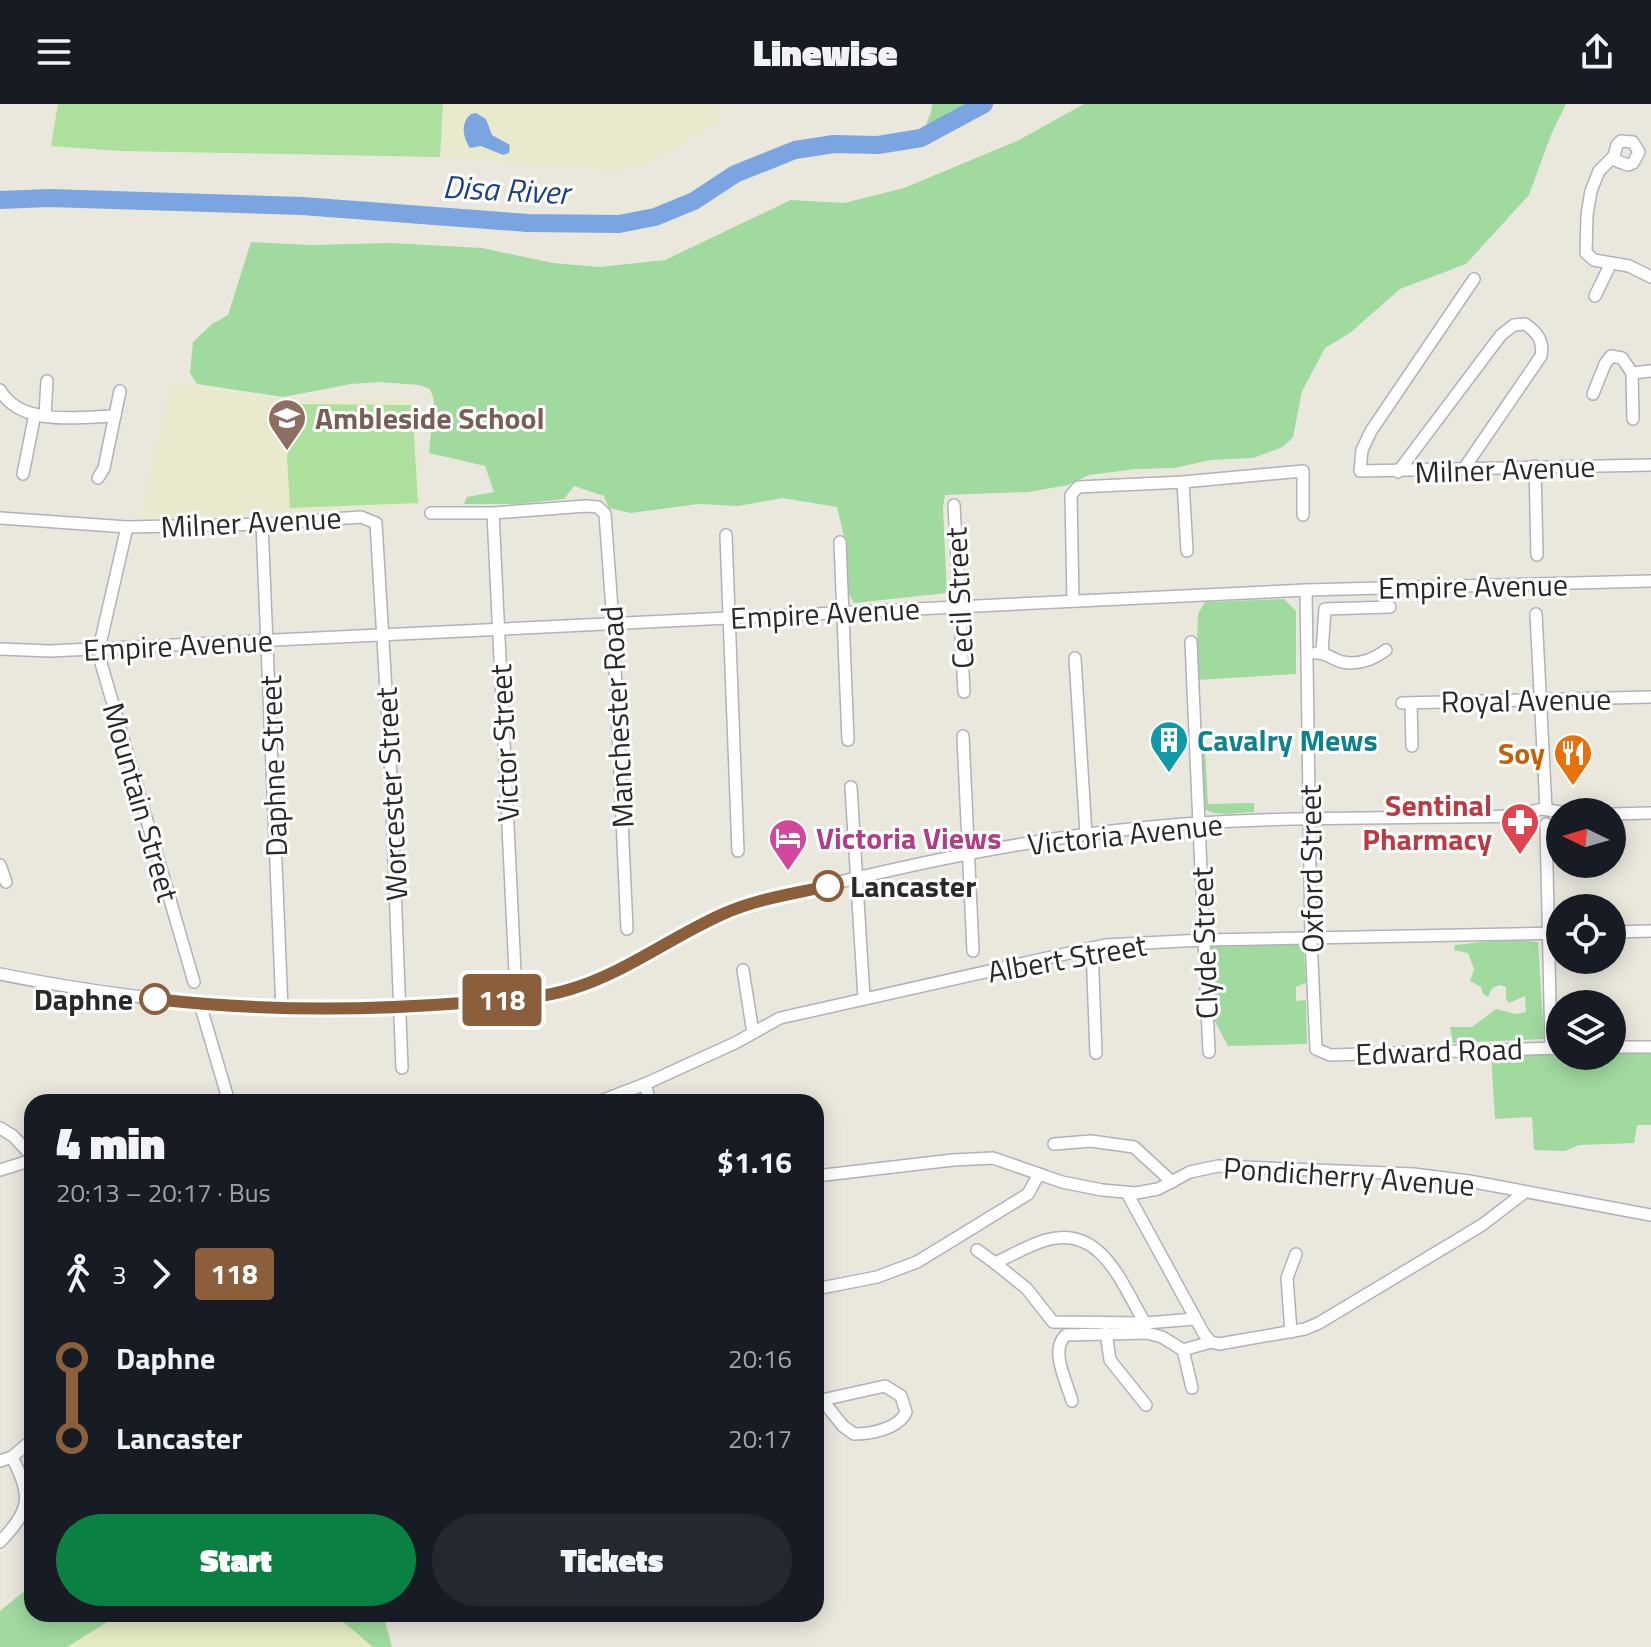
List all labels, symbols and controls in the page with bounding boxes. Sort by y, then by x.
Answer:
text: Linewise [753,25,898,80]
icon: menu [32,30,76,74]
icon: share [1575,30,1619,74]
water label: Disa River [442,162,574,216]
place label: Ambleside School [315,395,545,441]
school or university icon: Ambleside School [266,397,308,452]
street label: Milner Avenue [1414,443,1596,495]
street label: Milner Avenue [160,494,342,550]
street label: Cecil Street [932,526,986,670]
street label: Empire Avenue [1378,561,1568,611]
street label: Empire Avenue [729,585,921,641]
street label: Manchester Road [588,605,646,829]
street label: Empire Avenue [82,617,274,673]
street label: Victor Street [477,663,531,823]
street label: Daphne Street [247,674,299,857]
street label: Royal Avenue [1440,676,1612,724]
street label: Worcester Street [362,686,420,902]
street label: Mountain Street [91,697,191,907]
place label: Cavalry Mews [1197,717,1378,763]
building icon: Cavalry Mews [1148,719,1190,774]
place label: Soy [1498,730,1545,776]
restaurant icon: Soy [1552,732,1594,787]
place label: Sentinal Pharmacy [1362,782,1492,862]
street label: Oxford Street [1287,784,1335,954]
north arrow [1546,798,1626,878]
map controls [1546,798,1626,1070]
street label: Victoria Avenue [1025,801,1225,867]
pharmacy icon: Sentinal Pharmacy [1499,801,1541,856]
place label: Victoria Views [816,815,1001,861]
hotel icon: Victoria Views [767,817,809,872]
place label: Lancaster [850,863,976,909]
street label: Clyde Street [1178,866,1230,1020]
marker: Lancaster [813,871,843,901]
button: locate [1546,894,1626,974]
street label: Albert Street [984,921,1151,995]
line badge: 118 [456,974,548,1026]
place label: Daphne [34,976,133,1022]
text: 118 [478,978,526,1021]
marker: Daphne [140,984,170,1014]
button: layers [1546,990,1626,1070]
street label: Edward Road [1355,1025,1523,1077]
text: 4 min [56,1109,165,1176]
text: $1.16 [717,1139,792,1185]
street label: Pondicherry Avenue [1222,1144,1476,1208]
text: 20:13 – 20:17 · Bus [56,1173,271,1212]
icon: walk [56,1252,100,1296]
icon: forward [139,1252,183,1296]
text: 118 [211,1252,258,1295]
text: 3 [112,1255,127,1294]
text: Daphne [116,1335,215,1381]
text: 20:16 [728,1339,792,1378]
text: Lancaster [116,1415,242,1461]
text: 20:17 [728,1419,792,1458]
button: Start [56,1514,416,1606]
button: Tickets [432,1514,792,1606]

